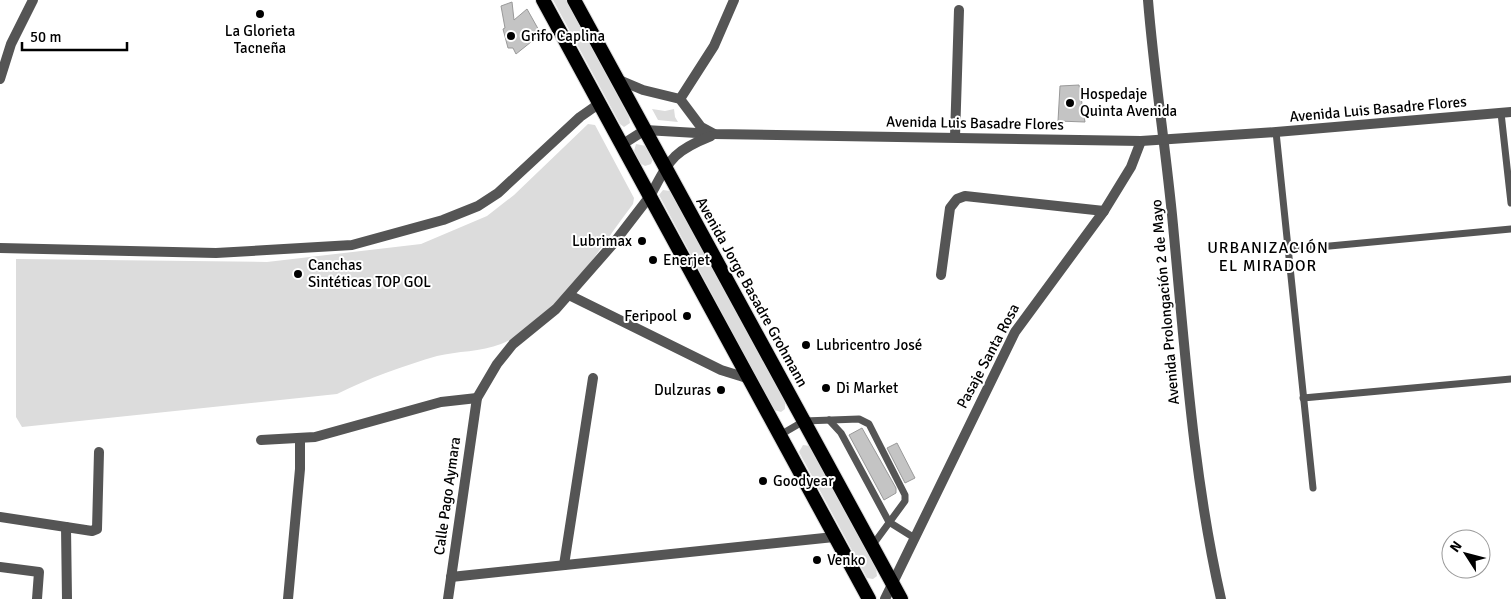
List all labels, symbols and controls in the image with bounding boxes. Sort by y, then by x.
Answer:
marker: La Glorieta Tacneña [254,8,266,20]
scale bar [22,20,128,52]
place label: La Glorieta Tacneña [225,22,295,57]
place label: Grifo Caplina [521,27,605,45]
text: 50 m [30,28,61,46]
marker: Grifo Caplina [505,30,517,42]
place label: Hospedaje Quinta Avenida [1080,85,1177,120]
street label: Avenida Luis Basadre Flores [1289,92,1468,126]
marker: Hospedaje Quinta Avenida [1064,97,1076,109]
street label: Avenida Luis Basadre Flores [886,112,1064,134]
street label: Avenida Jorge Basadre Grohmann [692,194,812,390]
street label: Avenida Prolongación 2 de Mayo [1147,198,1183,405]
place label: Lubrimax [572,232,632,250]
marker: Lubrimax [636,235,648,247]
district label: URBANIZACIÓN EL MIRADOR [1207,238,1329,276]
place label: Enerjet [663,251,710,269]
marker: Enerjet [647,254,659,266]
place label: Canchas Sintéticas TOP GOL [308,256,431,291]
marker: Canchas Sintéticas TOP GOL [292,268,304,280]
street label: Pasaje Santa Rosa [953,301,1023,411]
place label: Feripool [624,307,677,325]
marker: Feripool [681,310,693,322]
place label: Lubricentro José [816,336,922,354]
marker: Lubricentro José [800,339,812,351]
place label: Di Market [836,379,898,397]
place label: Dulzuras [654,381,711,399]
marker: Di Market [820,382,832,394]
marker: Dulzuras [715,384,727,396]
street label: Calle Pago Aymara [430,436,464,556]
place label: Goodyear [773,472,834,490]
marker: Goodyear [757,475,769,487]
north arrow [1441,529,1491,579]
text: N [1446,538,1466,556]
place label: Venko [827,551,866,569]
marker: Venko [811,554,823,566]

